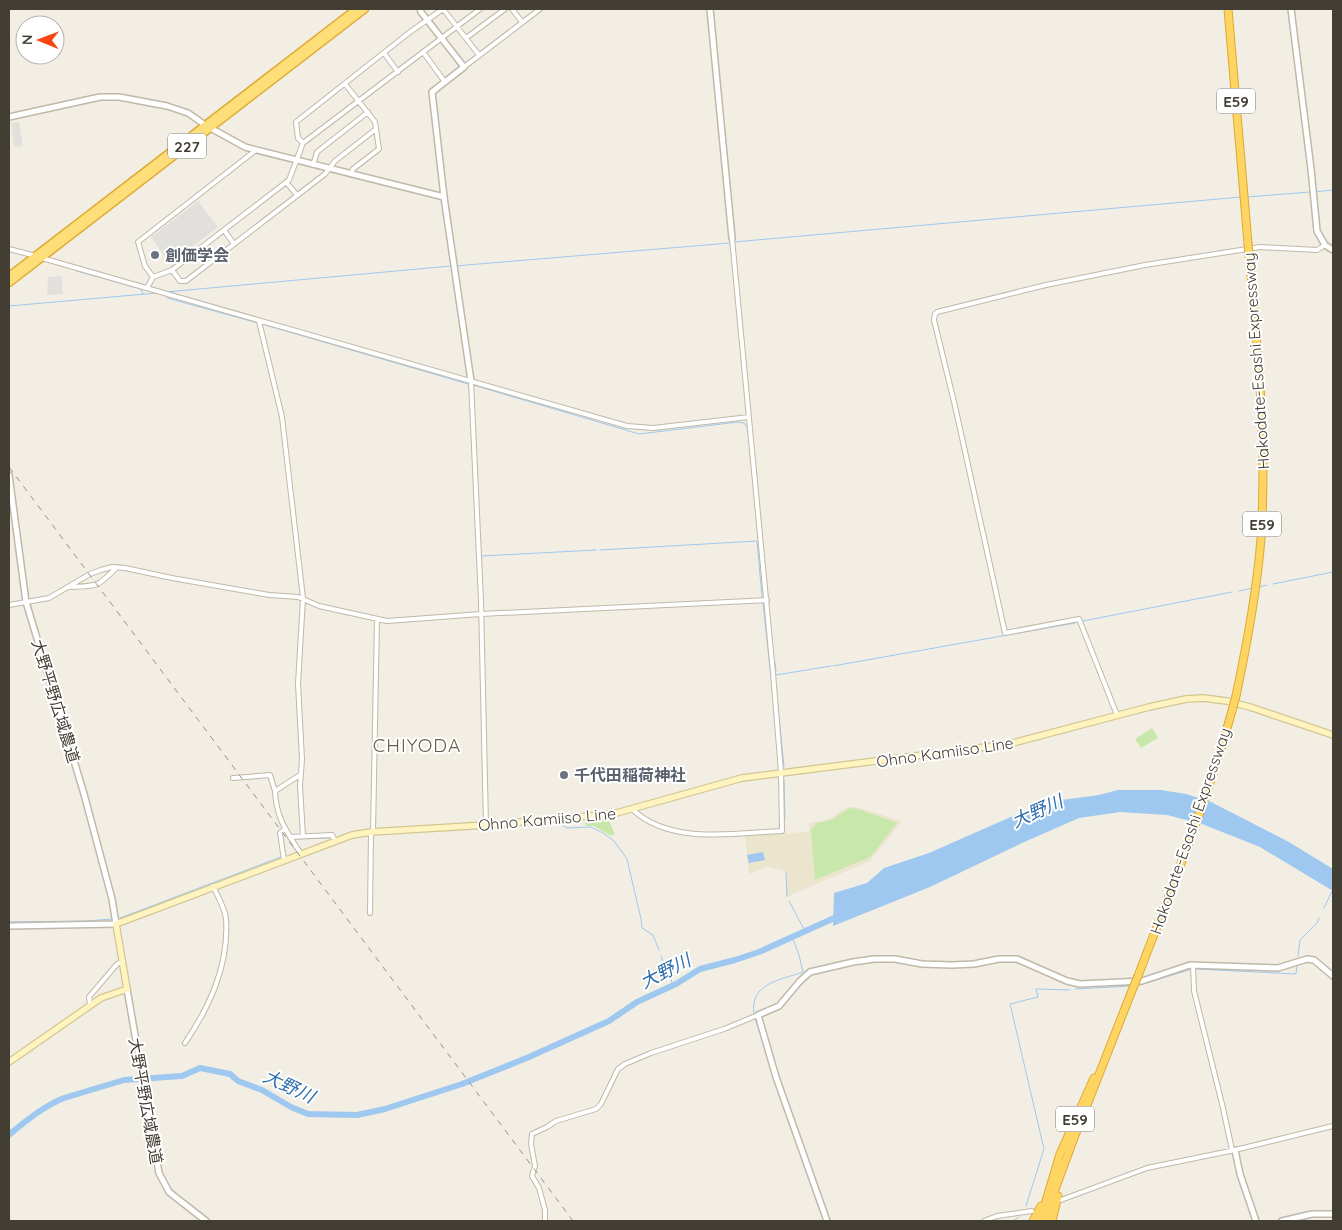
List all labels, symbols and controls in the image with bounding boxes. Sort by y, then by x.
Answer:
north arrow [15,15,65,65]
text: N [18,34,36,45]
road number: E59 [1217,88,1255,114]
road number: 227 [168,134,206,158]
place label: 創価学会 [165,245,229,265]
marker: 創価学会 [149,249,161,261]
street label: Hakodate-Esashi Expressway [1238,252,1274,470]
road number: E59 [1243,512,1281,536]
street label: 大野平野広域農道 [28,637,84,765]
street label: Hakodate-Esashi Expressway [1145,725,1235,937]
street label: Ohno Kamiiso Line [875,732,1015,772]
district label: CHIYODA [373,733,461,757]
place label: 千代田稲荷神社 [574,765,686,785]
marker: 千代田稲荷神社 [558,769,570,781]
water label: 大野川 [1008,789,1068,832]
street label: Ohno Kamiiso Line [477,803,617,835]
water label: 大野川 [636,948,696,994]
street label: 大野平野広域農道 [125,1036,167,1166]
water label: 大野川 [260,1064,320,1109]
road number: E59 [1056,1106,1094,1132]

